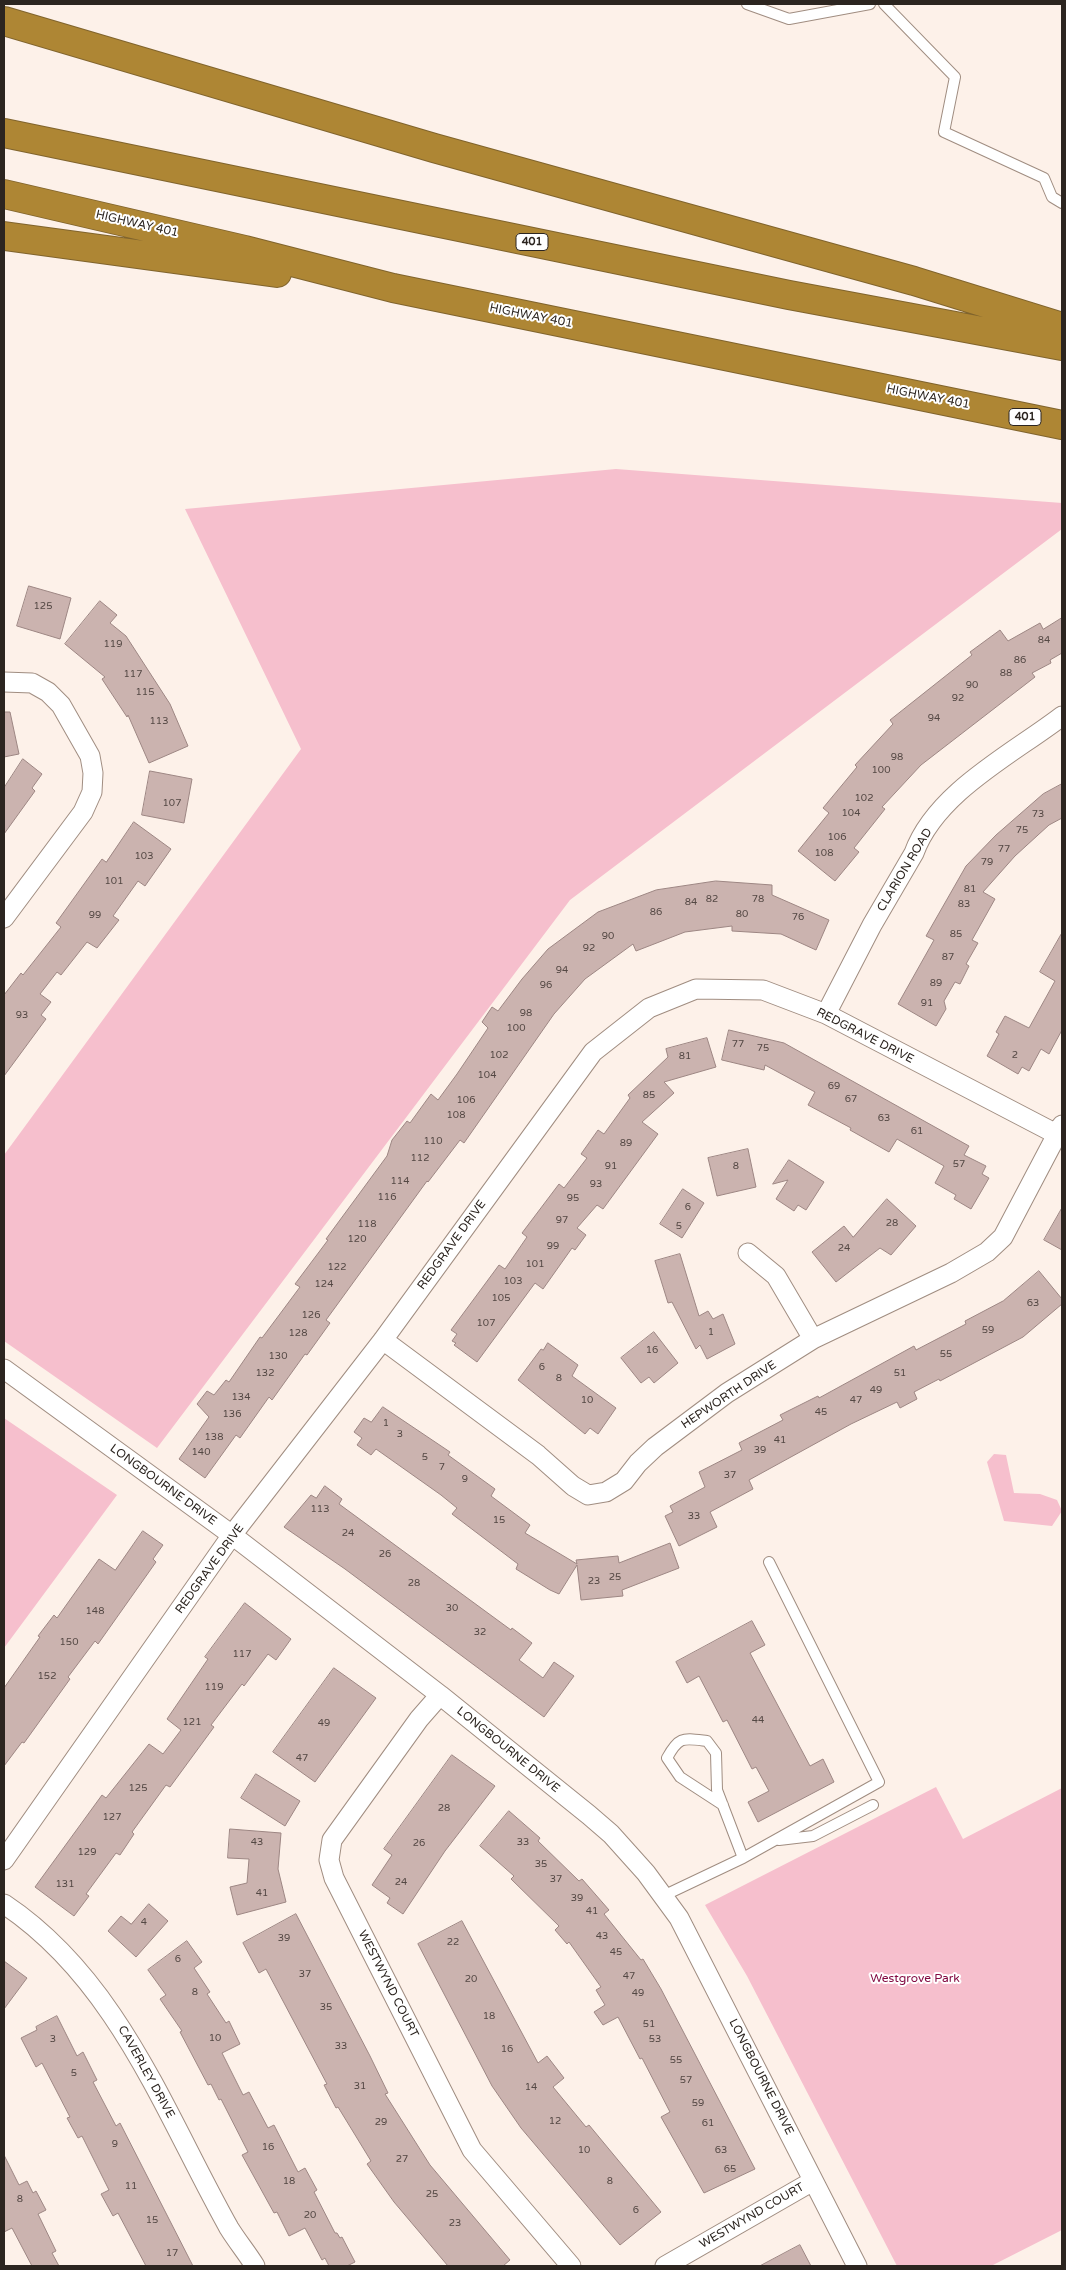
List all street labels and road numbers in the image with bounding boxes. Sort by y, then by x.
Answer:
street label: HIGHWAY 401 [94,207,180,241]
road number: 401 [516,233,548,250]
street label: HIGHWAY 401 [488,301,574,331]
street label: HIGHWAY 401 [885,382,971,412]
road number: 401 [1009,408,1041,426]
street label: CLARION ROAD [874,826,936,914]
street label: REDGRAVE DRIVE [814,1005,916,1067]
street label: REDGRAVE DRIVE [415,1197,489,1293]
street label: HEPWORTH DRIVE [679,1358,779,1432]
street label: LONGBOURNE DRIVE [107,1441,219,1529]
street label: REDGRAVE DRIVE [173,1521,247,1617]
street label: LONGBOURNE DRIVE [454,1704,562,1796]
street label: WESTWYND COURT [355,1928,421,2040]
street label: LONGBOURNE DRIVE [725,2017,797,2137]
street label: CAVERLEY DRIVE [115,2023,177,2121]
street label: WESTWYND COURT [697,2180,807,2252]

